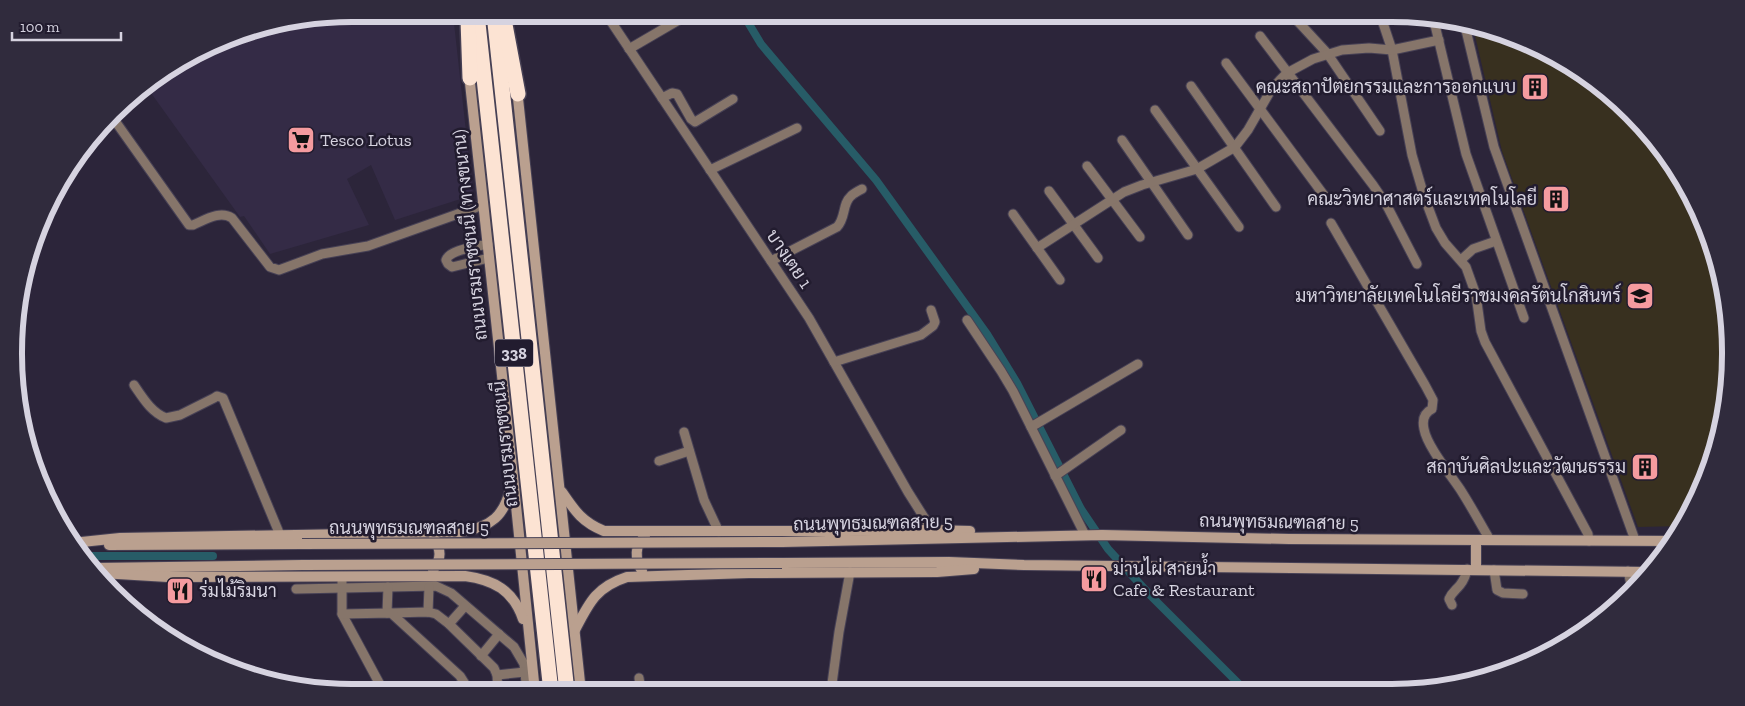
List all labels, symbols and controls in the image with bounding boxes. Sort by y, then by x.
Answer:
scale bar [12,10,121,42]
text: 100 m [20,18,59,36]
building icon: คณะสถาปัตยกรรมและการออกแบบ [1520,72,1550,102]
place label: คณะสถาปัตยกรรมและการออกแบบ [1256,76,1516,98]
supermarket icon: Tesco Lotus [286,125,316,155]
street label: ถนนบรมราชชนนี (ทางขนาน) [446,128,492,342]
place label: Tesco Lotus [320,129,412,151]
building icon: คณะวิทยาศาสตร์และเทคโนโลยี [1541,184,1571,214]
place label: คณะวิทยาศาสตร์และเทคโนโลยี [1307,186,1537,210]
street label: บางเตย 1 [761,225,817,293]
school or university icon: มหาวิทยาลัยเทคโนโลยีราชมงคลรัตนโกสินทร์ [1625,281,1655,311]
place label: มหาวิทยาลัยเทคโนโลยีราชมงคลรัตนโกสินทร์ [1295,283,1621,307]
road number: 338 [495,339,533,366]
street label: ถนนบรมราชชนนี [485,380,523,508]
building icon: สถาบันศิลปะและวัฒนธรรม [1630,452,1660,482]
place label: สถาบันศิลปะและวัฒนธรรม [1426,456,1626,478]
street label: ถนนพุทธมณฑลสาย 5 [1199,510,1359,535]
street label: ถนนพุทธมณฑลสาย 5 [793,511,953,536]
street label: ถนนพุทธมณฑลสาย 5 [329,517,489,540]
place label: ม่านไผ่ สายน้ำ Cafe & Restaurant [1113,553,1255,601]
restaurant icon: ม่านไผ่ สายน้ำ Cafe & Restaurant [1079,564,1109,594]
restaurant icon: ร่มไม้ริมนา [165,576,195,606]
place label: ร่มไม้ริมนา [199,578,277,602]

